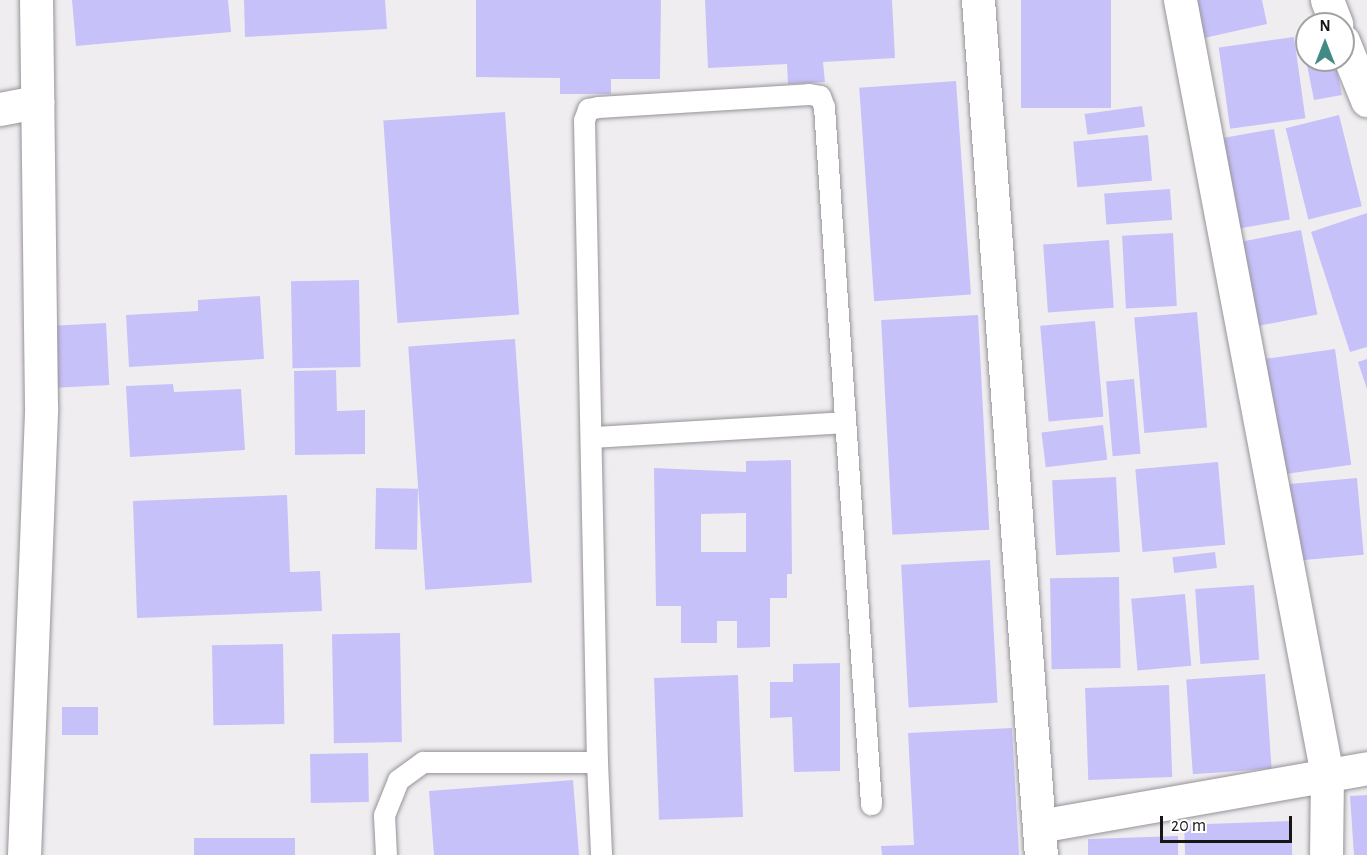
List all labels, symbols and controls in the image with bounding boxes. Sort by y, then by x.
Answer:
north arrow [1295,12,1355,72]
text: N [1319,18,1331,34]
scale bar [1163,804,1295,842]
text: 20 m [1171,817,1206,835]

